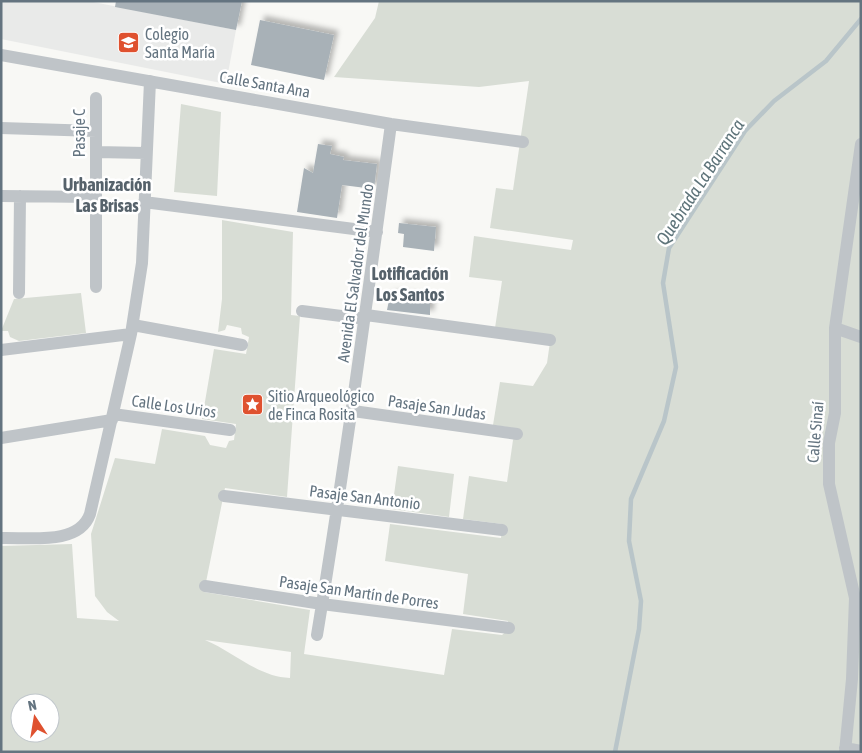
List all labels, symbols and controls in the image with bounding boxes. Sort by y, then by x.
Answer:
place label: Colegio Santa María [145,25,215,61]
school or university icon: Colegio Santa María [117,31,141,55]
street label: Calle Santa Ana [218,67,312,101]
street label: Pasaje C [70,109,89,157]
water label: Quebrada La Barranca [652,115,749,249]
district label: Urbanización Las Brisas [63,174,152,216]
street label: Avenida El Salvador del Mundo [334,183,376,363]
district label: Lotificación Los Santos [372,263,449,305]
place label: Sitio Arqueológico de Finca Rosita [268,387,375,423]
street label: Calle Los Urios [131,391,218,421]
street label: Pasaje San Judas [387,391,488,424]
place icon: Sitio Arqueológico de Finca Rosita [240,393,264,417]
street label: Calle Sinaí [803,400,827,464]
street label: Pasaje San Antonio [308,481,422,514]
street label: Pasaje San Martín de Porres [278,572,440,613]
north arrow [10,693,60,743]
text: N [27,697,38,714]

